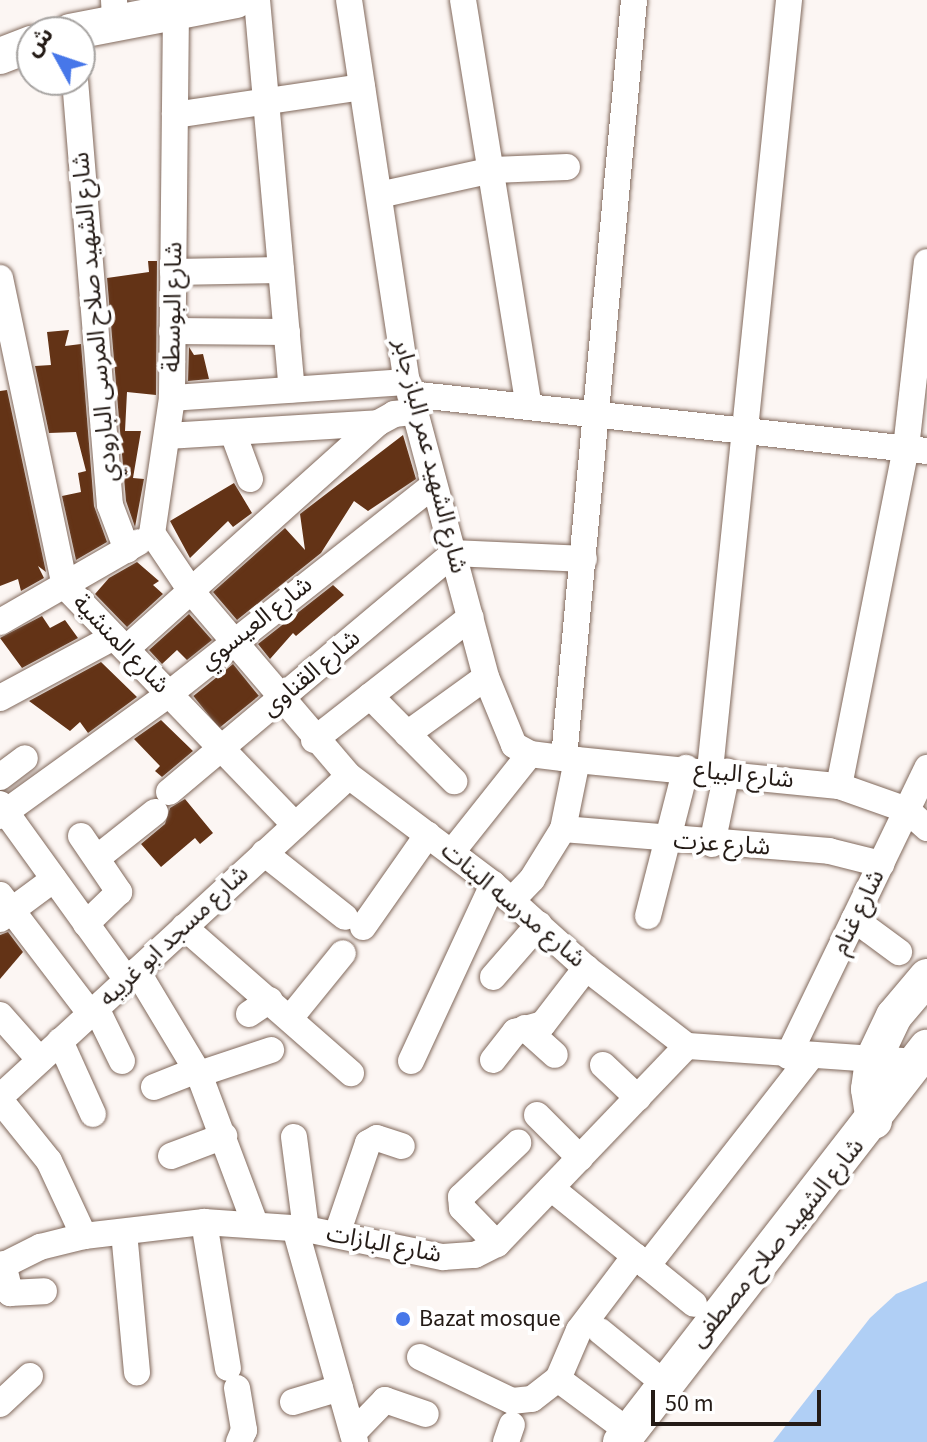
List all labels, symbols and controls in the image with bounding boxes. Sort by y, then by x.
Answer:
north arrow [16,16,96,96]
text: ش [17,20,61,64]
street label: شارع الشهيد صلاح المرسى البارودي [66,151,124,483]
street label: شارع البوسطة [157,241,189,373]
street label: شارع الشهيد عمر الباز جابر [387,336,473,576]
street label: شارع العيسوي [194,570,318,676]
street label: شارع المنشية [67,588,175,700]
street label: شارع القناوى [256,624,366,722]
street label: شارع البياع [693,755,795,795]
street label: شارع عزت [673,826,771,862]
street label: شارع مدرسه البنات [435,836,591,974]
street label: شارع مسجد ابو غريبه [93,859,255,1013]
street label: شارع غنام [825,865,891,959]
street label: شارع الشهيد صلاح مصطفى [684,1133,870,1353]
street label: شارع البازات [324,1219,444,1269]
place label: Bazat mosque [419,1305,561,1333]
marker: Bazat mosque [394,1310,412,1328]
scale bar [655,1374,825,1424]
text: 50 m [665,1386,714,1421]

